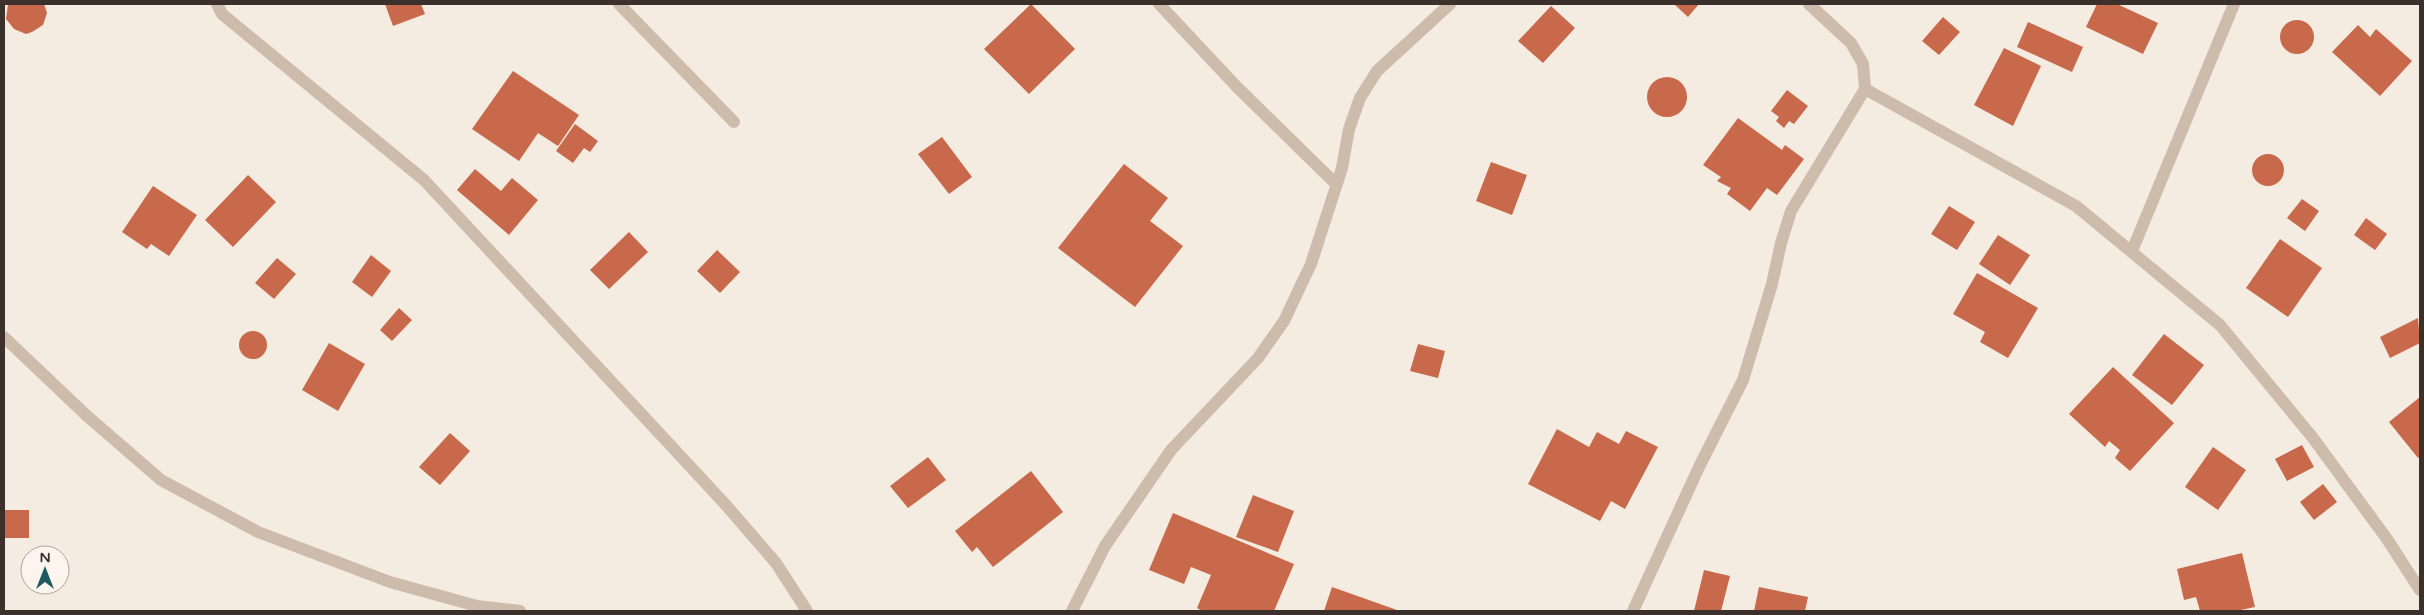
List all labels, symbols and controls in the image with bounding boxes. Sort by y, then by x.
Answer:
north arrow [20,545,70,595]
text: N [39,549,51,566]

